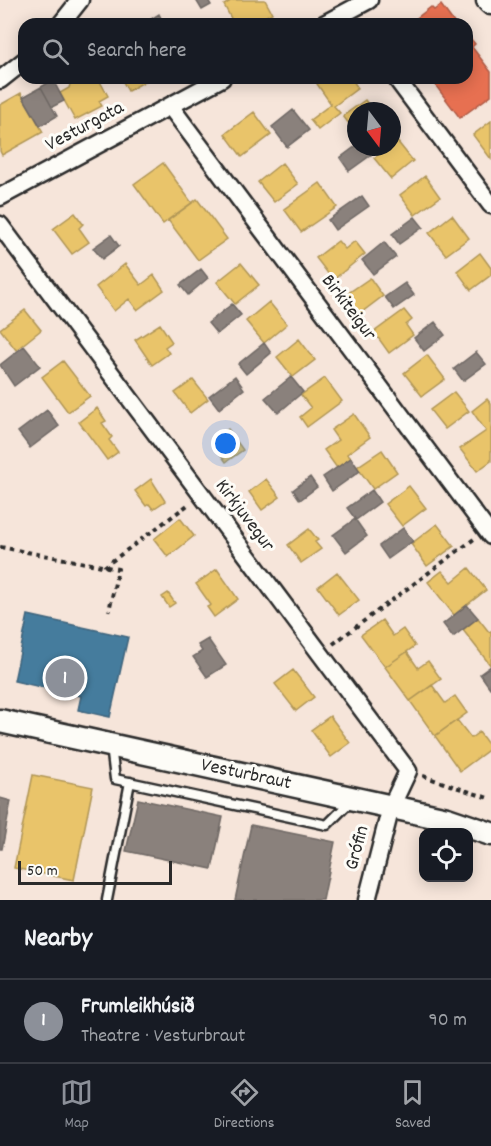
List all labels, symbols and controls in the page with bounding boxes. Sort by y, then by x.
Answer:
search box [18,18,473,84]
icon: search [39,35,72,68]
text: Search here [87,36,186,67]
street label: Vesturgata [41,94,130,159]
north arrow [347,102,401,156]
street label: Birkiteigur [314,269,383,348]
your location [211,429,240,458]
street label: Kirkjuvegur [207,474,281,559]
pin: 1 [46,656,84,700]
street label: Vesturbraut [198,752,294,798]
street label: Grófin [339,823,377,873]
map controls [419,828,473,882]
button: locate [419,828,473,882]
scale bar [18,858,172,886]
text: 50 m [27,860,58,883]
text: Nearby [24,921,92,958]
text: Frumleikhúsið [81,992,195,1023]
text: 1 [41,1007,46,1035]
text: 90 m [429,1007,467,1035]
text: Theatre · Vesturbraut [81,1023,245,1051]
tab: Map [60,1076,93,1135]
tab: Directions [214,1076,274,1135]
tab: Saved [395,1076,431,1135]

